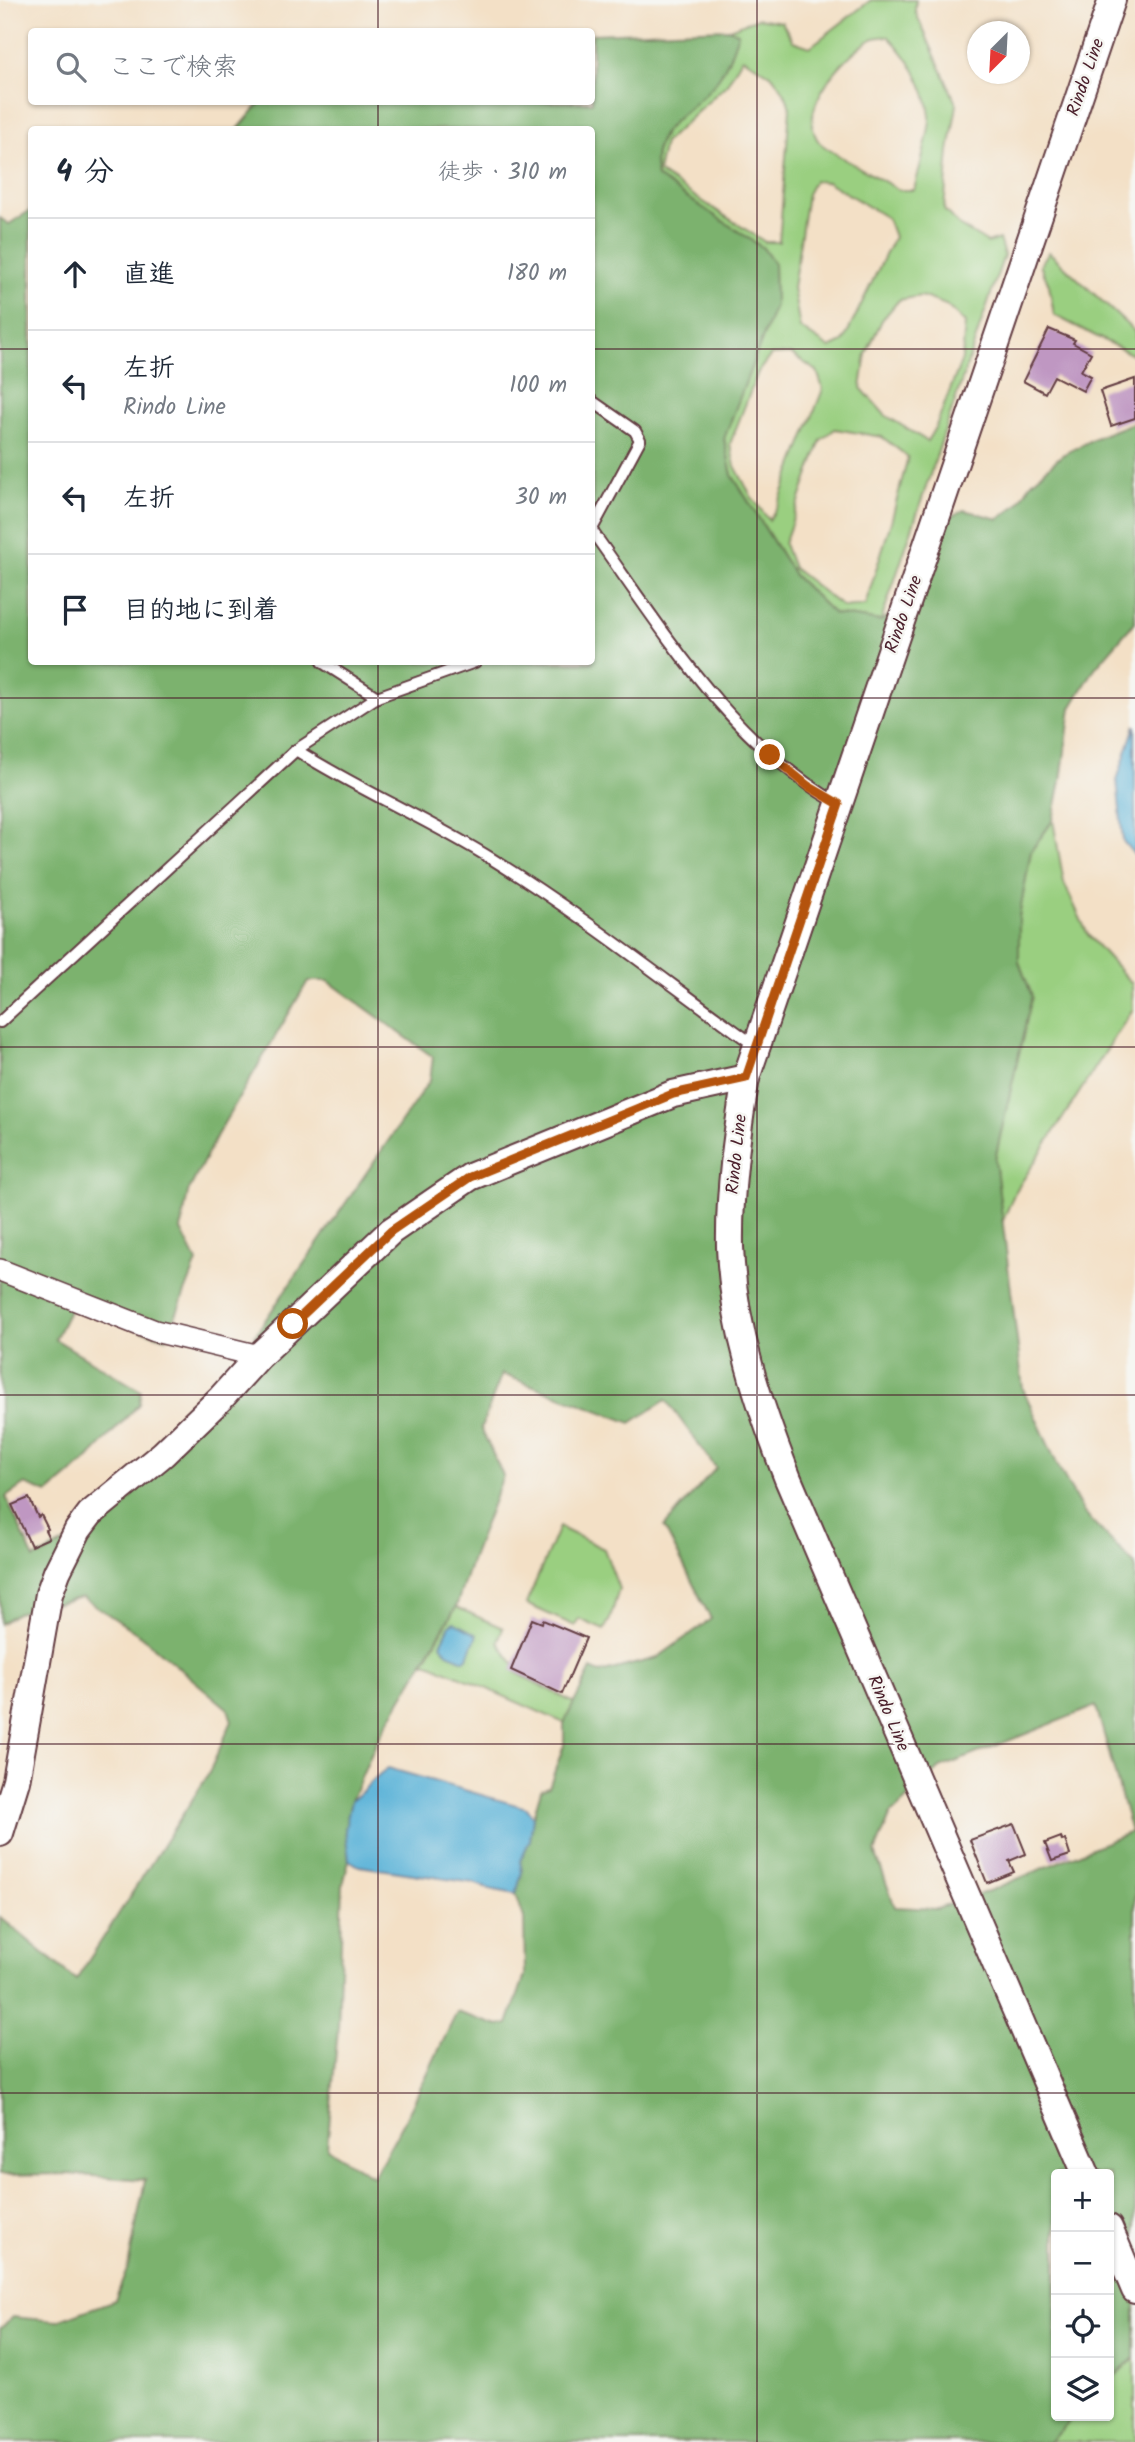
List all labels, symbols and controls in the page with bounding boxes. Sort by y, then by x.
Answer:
north arrow [967,21,1030,84]
search box [28,28,595,105]
street label: Rindo Line [1060,35,1113,120]
text: ここで検索 [108,47,238,89]
icon: search [52,48,90,86]
text: 4 分 [56,149,114,197]
text: 徒歩 · 310 m [438,155,567,191]
text: 直進 [123,254,175,296]
icon: ahead [56,255,94,293]
text: 180 m [507,256,567,292]
text: 左折 [123,348,175,390]
icon: left [56,367,94,405]
text: 100 m [509,368,567,404]
text: Rindo Line [123,390,226,426]
text: 左折 [123,478,175,520]
icon: left [56,479,94,517]
text: 30 m [515,480,567,516]
street label: Rindo Line [878,572,931,657]
text: 目的地に到着 [123,590,279,632]
icon: arrive [56,591,94,629]
route end [754,739,785,770]
street label: Rindo Line [719,1113,756,1196]
route start [277,1308,308,1339]
street label: Rindo Line [859,1671,917,1756]
map controls [1051,2169,1114,2421]
button: + [1051,2169,1114,2232]
button: − [1051,2232,1114,2295]
button: locate [1051,2295,1114,2358]
button: layers [1051,2358,1114,2421]

